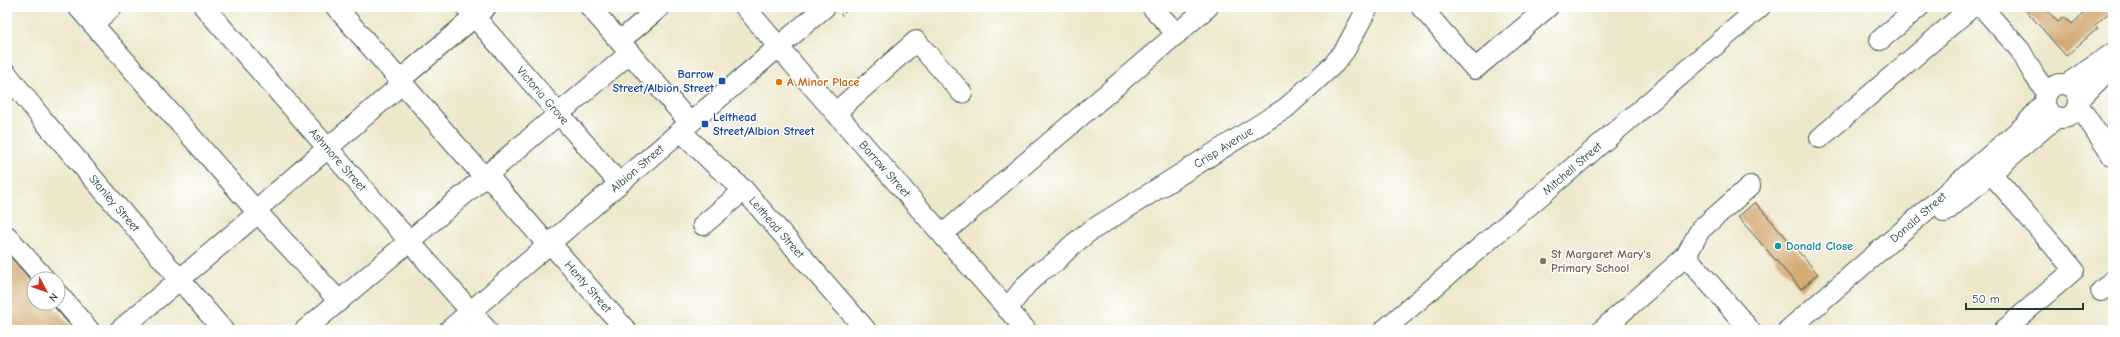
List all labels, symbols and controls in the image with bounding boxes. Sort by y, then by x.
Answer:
street label: Victoria Grove [514,63,572,127]
place label: Barrow Street/Albion Street [613,67,715,95]
place label: A Minor Place [787,75,860,89]
marker: Barrow Street/Albion Street [717,76,727,86]
marker: A Minor Place [774,77,784,87]
place label: Leithead Street/Albion Street [713,110,816,138]
marker: Leithead Street/Albion Street [700,119,710,129]
street label: Crisp Avenue [1191,124,1255,171]
street label: Ashmore Street [306,125,370,195]
street label: Barrow Street [856,138,914,201]
street label: Mitchell Street [1540,139,1605,198]
street label: Albion Street [608,141,667,195]
street label: Stanley Street [86,172,143,235]
street label: Donald Street [1887,189,1949,246]
street label: Leithead Street [746,194,808,262]
place label: Donald Close [1786,239,1853,253]
marker: Donald Close [1773,241,1783,251]
place label: St Margaret Mary's Primary School [1551,247,1651,275]
marker: St Margaret Mary's Primary School [1538,256,1548,266]
street label: Henty Street [562,258,615,316]
north arrow [26,271,66,311]
scale bar [1966,285,2083,311]
text: N [46,290,60,304]
text: 50 m [1972,292,2000,306]

